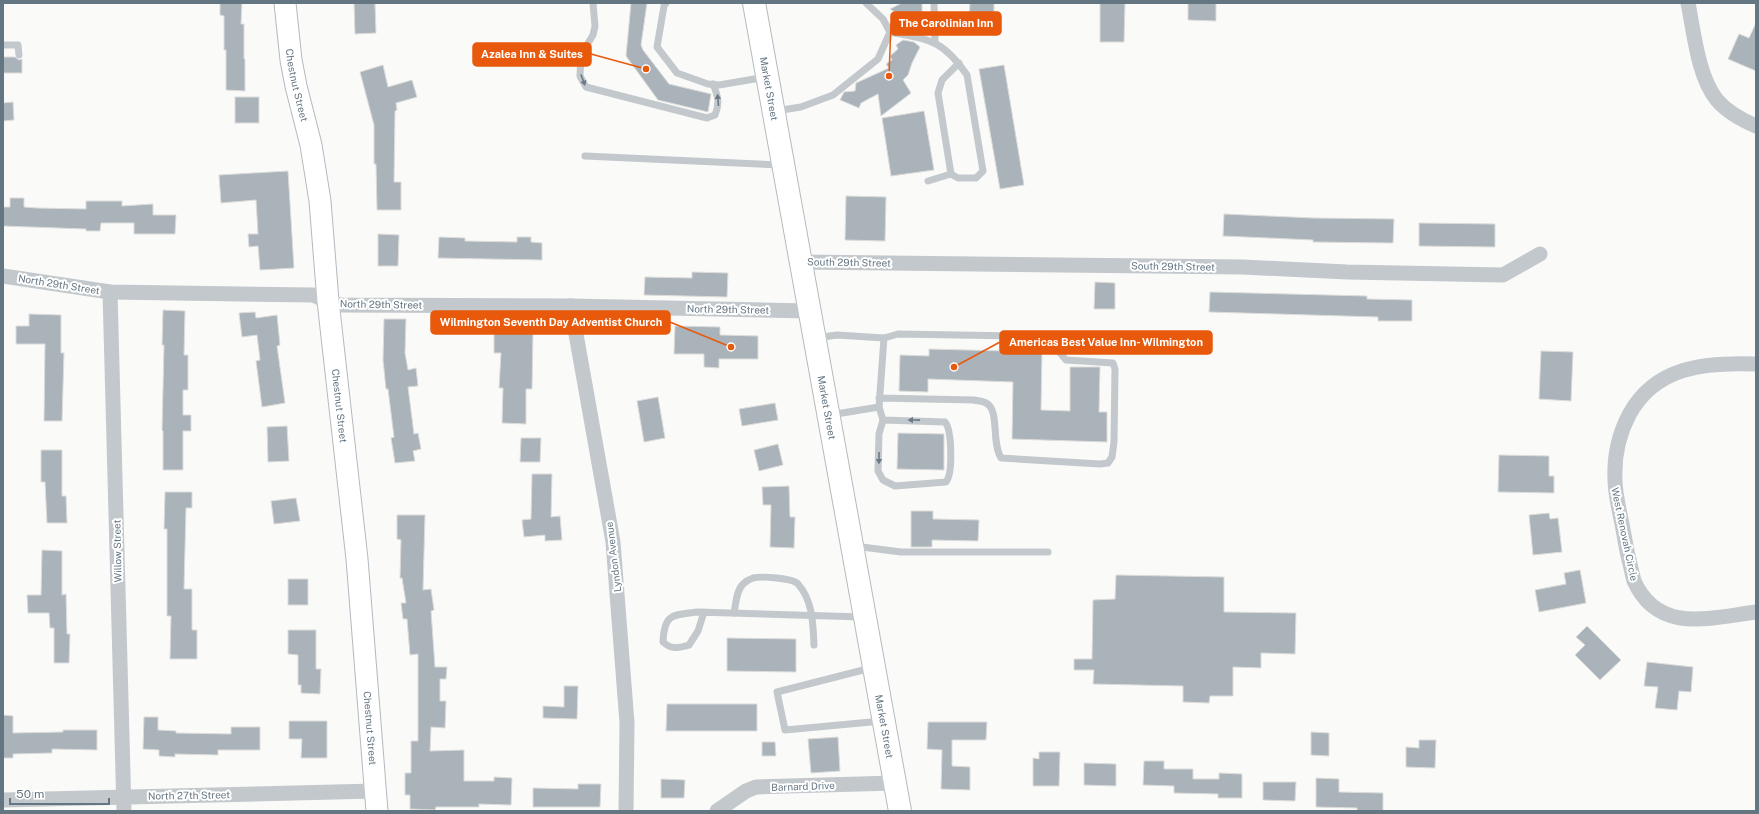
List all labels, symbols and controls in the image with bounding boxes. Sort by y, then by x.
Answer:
callout: The Carolinian Inn [891,12,1001,35]
text: The Carolinian Inn [899,17,993,29]
callout: Azalea Inn & Suites [473,43,591,66]
street label: Chestnut Street [284,48,311,123]
text: Azalea Inn & Suites [481,48,583,60]
street label: Market Street [758,56,781,122]
one-way arrow [580,75,586,87]
one-way arrow [714,94,721,106]
street label: South 29th Street [807,255,891,269]
street label: South 29th Street [1131,259,1215,273]
street label: North 29th Street [17,272,101,296]
street label: North 29th Street [340,297,422,311]
street label: North 29th Street [687,302,769,316]
callout: Wilmington Seventh Day Adventist Church [431,311,670,334]
text: Wilmington Seventh Day Adventist Church [440,316,662,328]
callout: Americas Best Value Inn- Wilmington [1000,331,1212,354]
text: Americas Best Value Inn- Wilmington [1009,336,1203,348]
street label: Chestnut Street [330,368,350,443]
street label: Market Street [815,375,839,440]
one-way arrow [907,417,920,423]
one-way arrow [876,452,882,465]
street label: West Renovah Circle [1609,486,1641,582]
street label: Willow Street [110,519,124,582]
street label: Lyndon Avenue [603,521,623,593]
street label: Chestnut Street [362,691,379,766]
street label: Market Street [873,693,896,759]
street label: Barnard Drive [771,779,835,793]
scale bar [10,780,109,806]
text: 50 m [16,787,44,801]
street label: North 27th Street [148,788,230,802]

